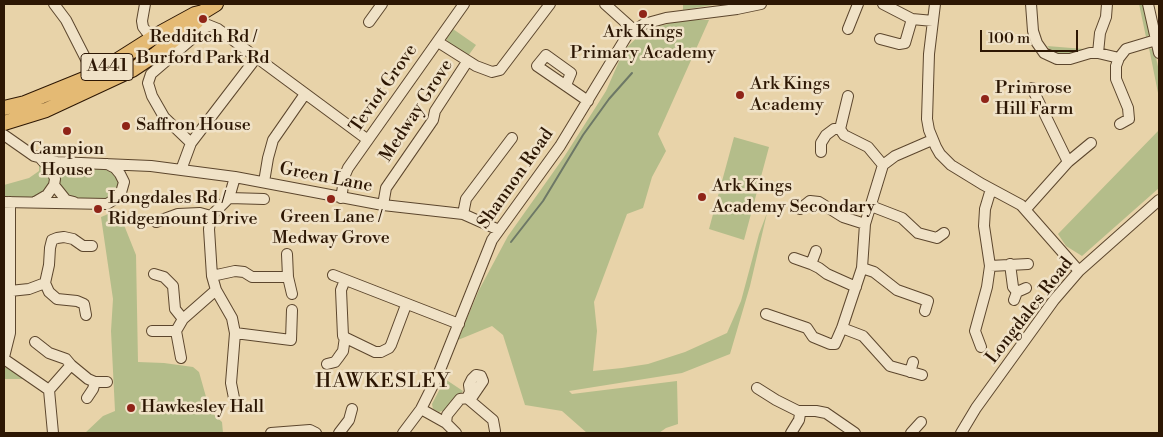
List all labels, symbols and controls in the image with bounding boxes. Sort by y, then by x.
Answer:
marker: Ark Kings Primary Academy [637,8,649,20]
marker: Redditch Rd / Burford Park Rd [197,13,209,25]
scale bar [983,20,1080,52]
place label: Ark Kings Primary Academy [570,22,716,64]
place label: Redditch Rd / Burford Park Rd [137,27,269,70]
text: 100 m [988,29,1030,48]
street label: Teviot Grove [346,40,422,138]
road number: A441 [81,54,133,80]
street label: Medway Grove [376,56,458,166]
place label: Ark Kings Academy [750,74,830,116]
place label: Primrose Hill Farm [995,78,1073,120]
marker: Ark Kings Academy [734,89,746,101]
marker: Primrose Hill Farm [979,93,991,105]
place label: Saffron House [136,115,251,137]
marker: Saffron House [120,120,132,132]
marker: Campion House [61,125,73,137]
street label: Shannon Road [473,125,559,233]
place label: Campion House [30,139,104,182]
street label: Green Lane [278,158,374,198]
place label: Ark Kings Academy Secondary [712,176,875,218]
place label: Longdales Rd / Ridgemount Drive [108,188,258,230]
marker: Ark Kings Academy Secondary [696,191,708,203]
marker: Green Lane / Medway Grove [325,193,337,205]
marker: Longdales Rd / Ridgemount Drive [92,203,104,215]
place label: Green Lane / Medway Grove [272,207,390,250]
street label: Longdales Road [982,253,1078,369]
district label: HAWKESLEY [314,370,452,394]
place label: Hawkesley Hall [141,397,264,419]
marker: Hawkesley Hall [125,402,137,414]

